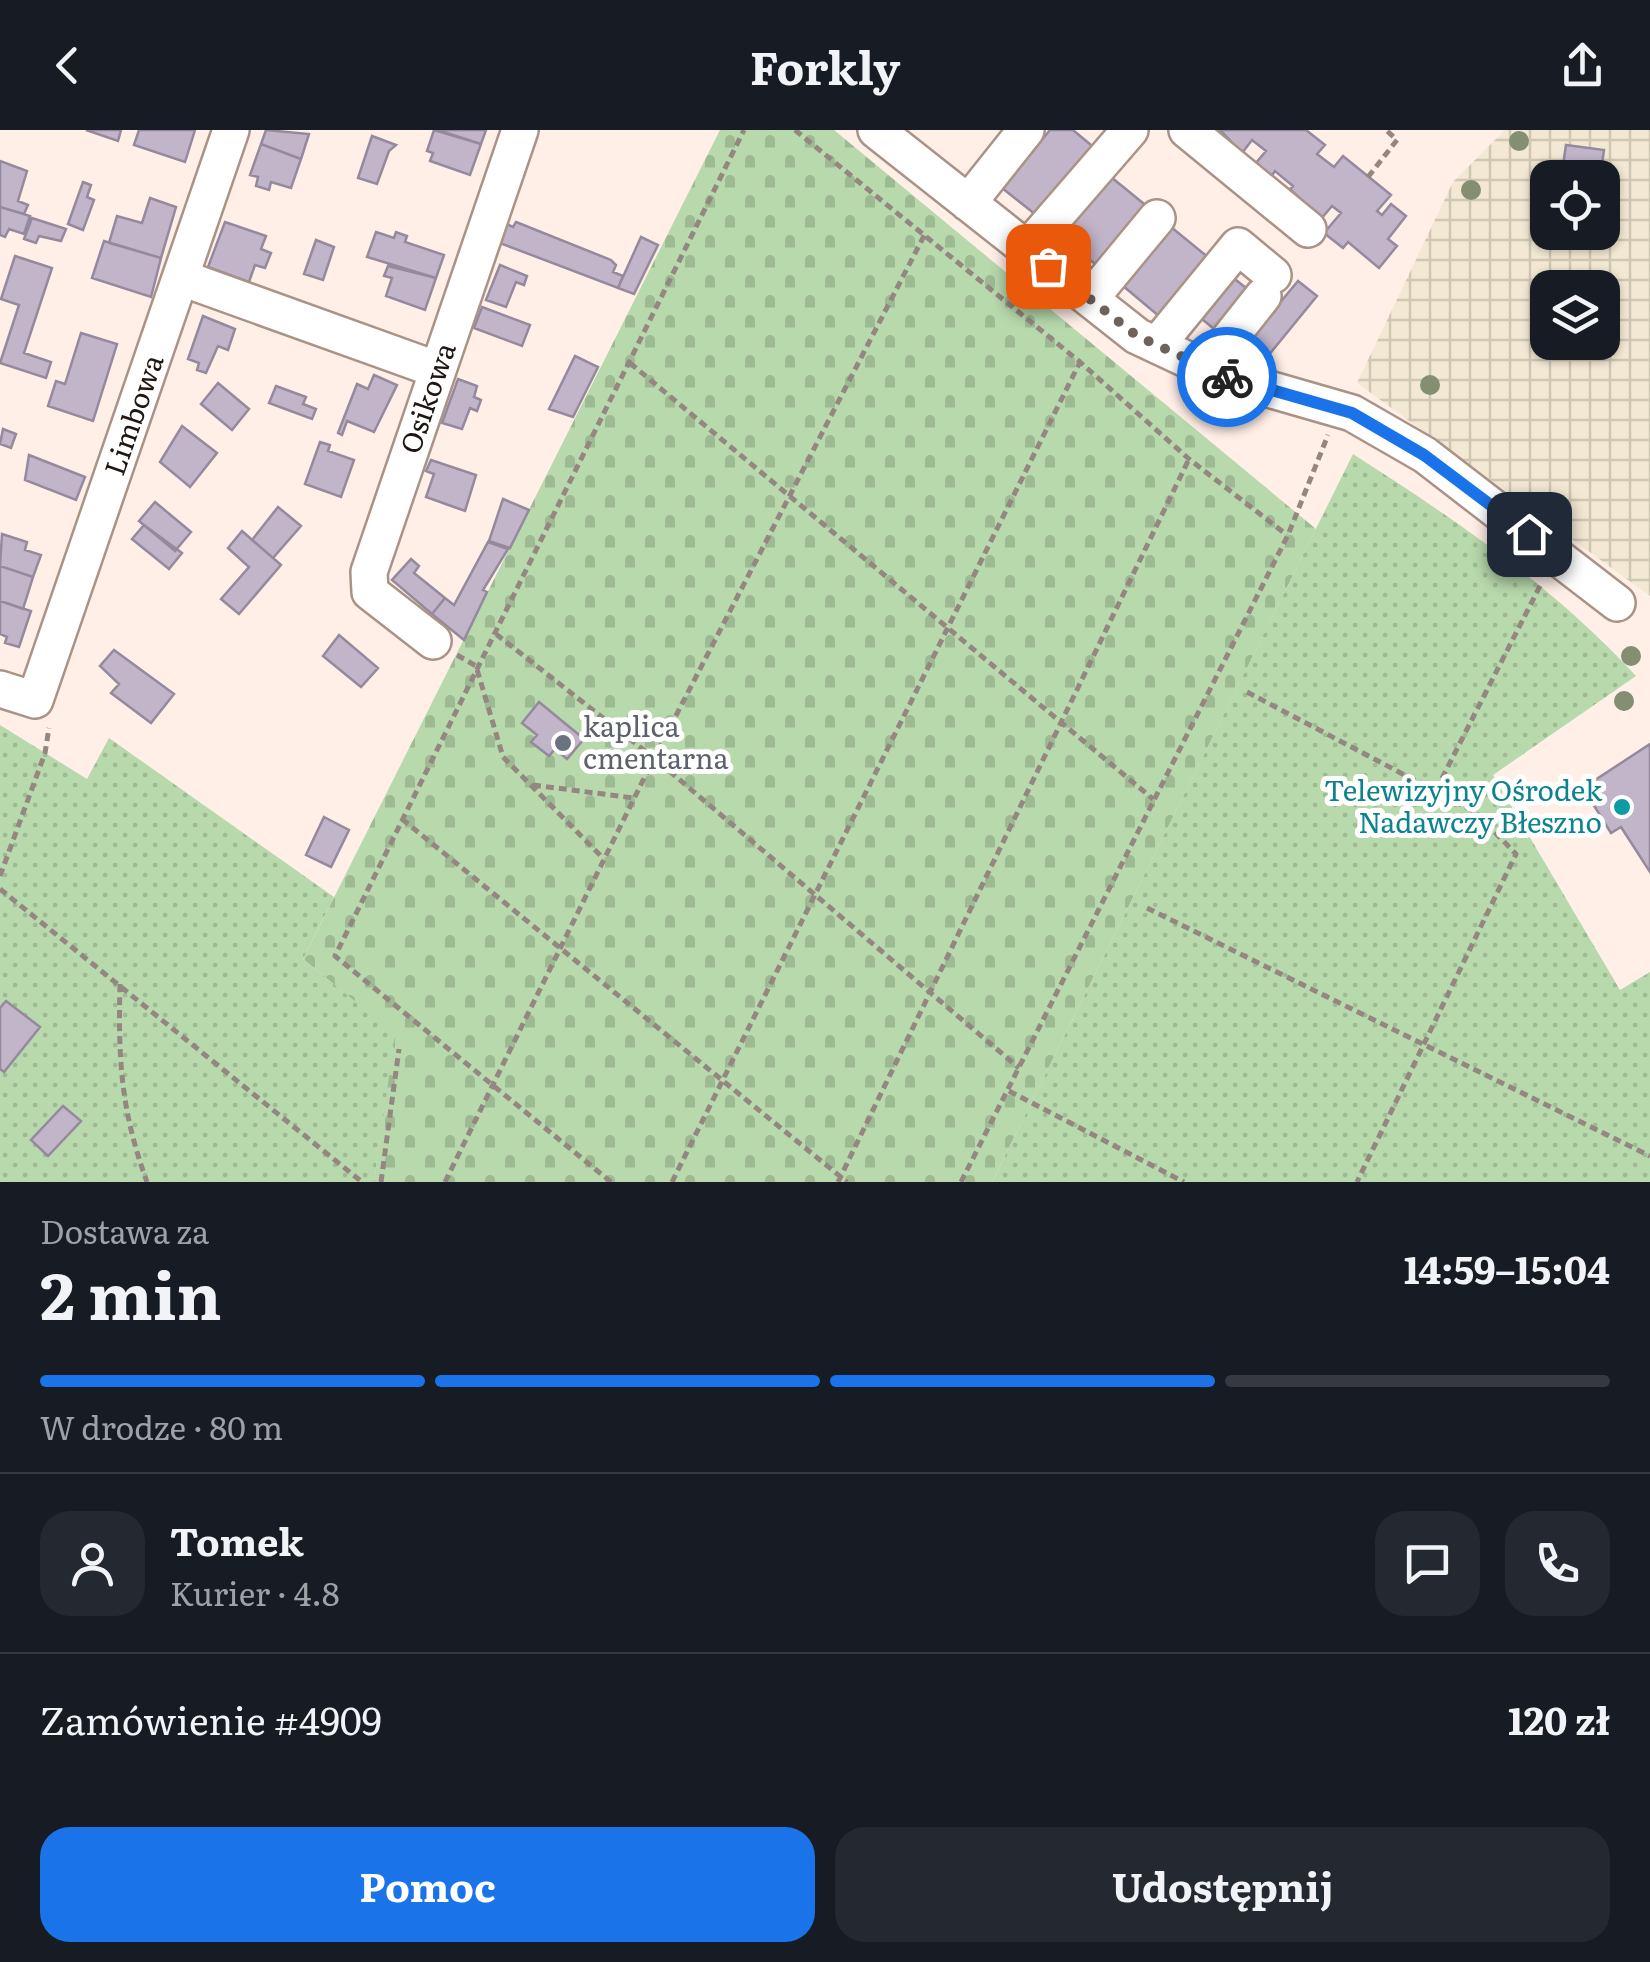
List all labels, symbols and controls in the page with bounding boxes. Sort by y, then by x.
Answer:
text: Forkly [750,32,900,99]
icon: back [40,38,95,93]
icon: share [1555,38,1610,93]
map controls [1530,160,1620,360]
button: locate [1530,160,1620,250]
pin [1006,224,1091,309]
icon: bag [1021,239,1076,294]
button: layers [1530,270,1620,360]
courier [1177,327,1277,427]
street label: Osikowa [388,336,465,459]
street label: Limbowa [92,348,172,481]
icon: bike [1200,350,1255,405]
pin [1487,492,1572,577]
icon: home [1502,507,1557,562]
place label: kaplica cmentarna [583,704,729,778]
marker: kaplica cmentarna [552,732,574,754]
place label: Telewizyjny Ośrodek Nadawczy Błeszno [1324,768,1603,842]
marker: Telewizyjny Ośrodek Nadawczy Błeszno [1611,796,1633,818]
text: Dostawa za [40,1206,209,1254]
text: 14:59–15:04 [1404,1239,1610,1296]
text: 2 min [40,1243,222,1340]
text: W drodze · 80 m [40,1402,283,1450]
button: person [40,1511,145,1616]
text: Tomek [170,1511,304,1568]
button: chat [1375,1511,1480,1616]
button: phone [1505,1511,1610,1616]
text: Kurier · 4.8 [170,1568,340,1616]
text: Zamówienie #4909 [40,1690,382,1747]
text: 120 zł [1508,1690,1610,1747]
button: Pomoc [40,1827,815,1942]
button: Udostępnij [835,1827,1610,1942]

